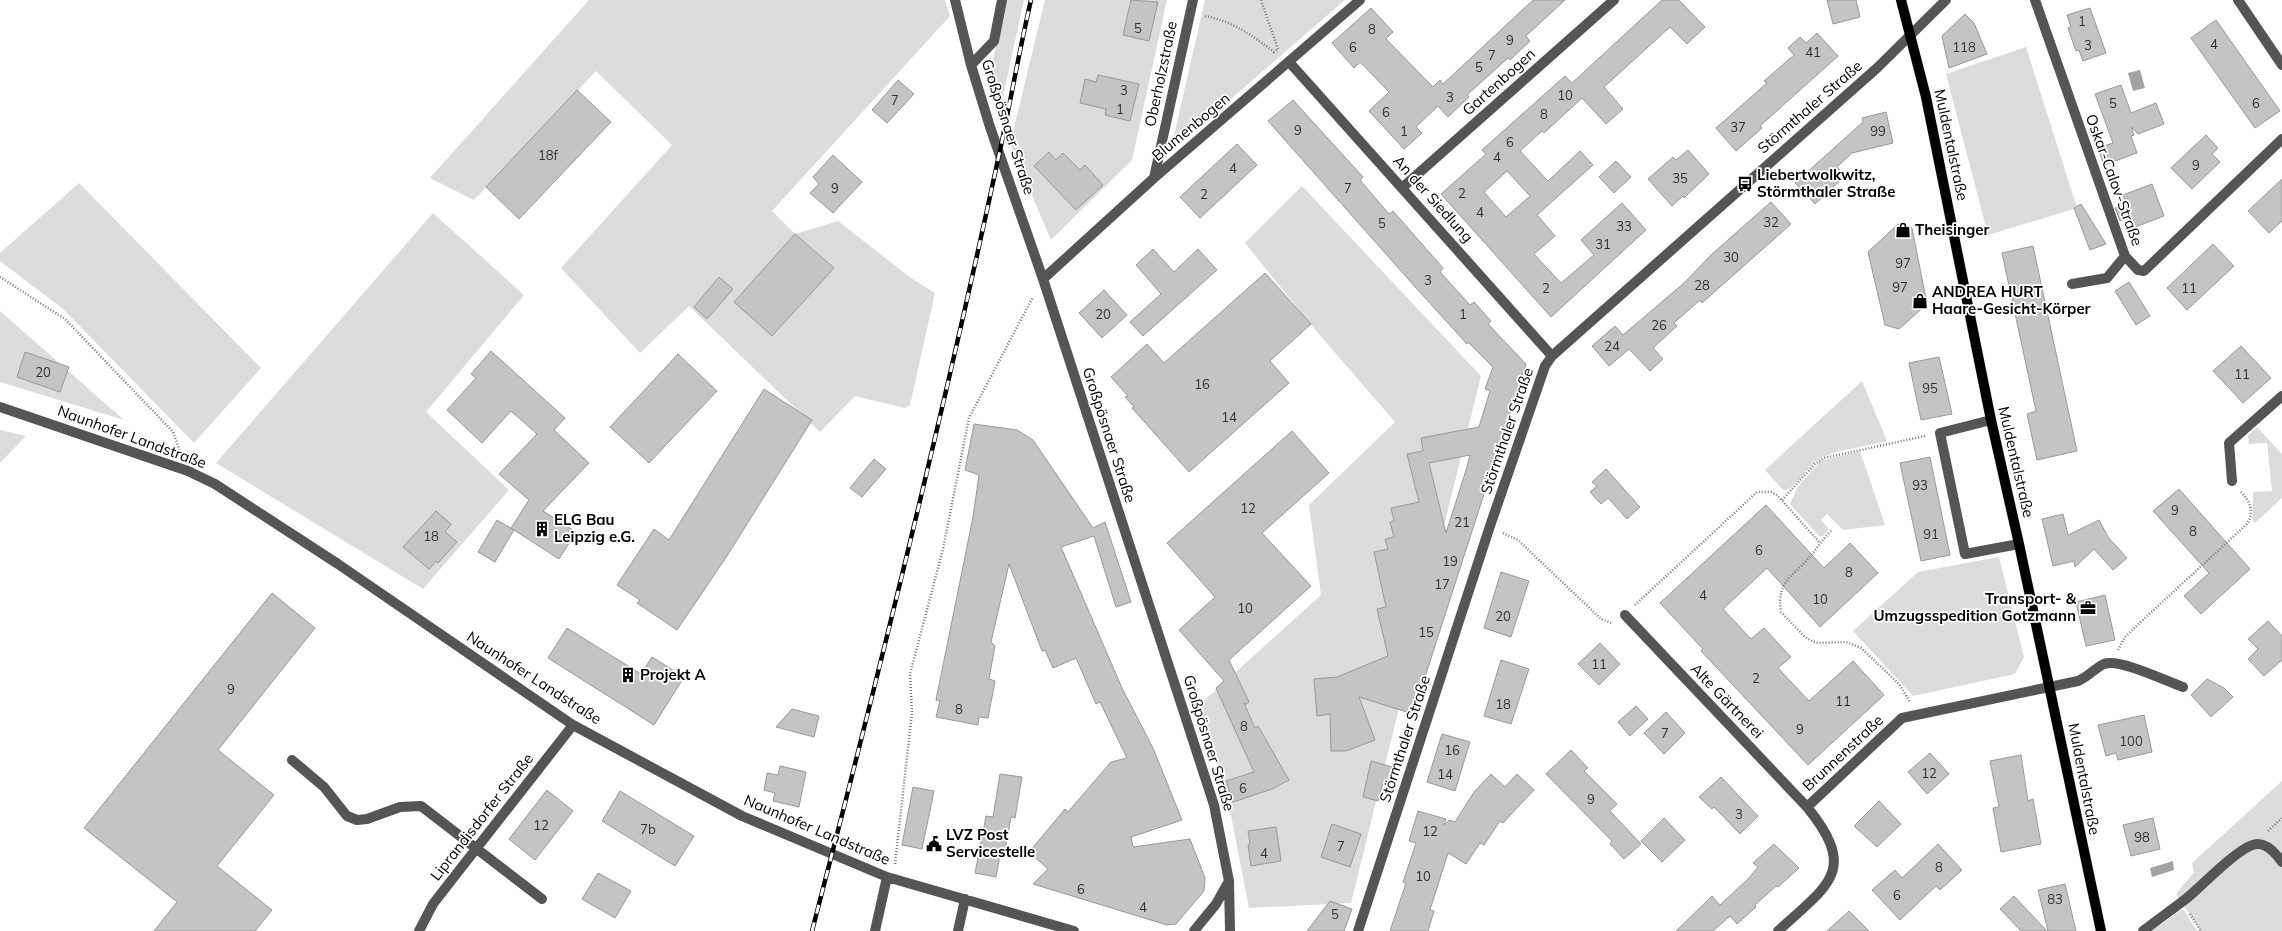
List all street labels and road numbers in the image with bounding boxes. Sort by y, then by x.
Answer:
street label: Oberholzstraße [1140,19,1181,128]
street label: Gartenbogen [1458,44,1539,119]
street label: Störmthaler Straße [1753,56,1866,157]
street label: Großpösnaer Straße [978,57,1039,197]
street label: Muldentalstraße [1930,87,1973,202]
street label: Blumenbogen [1148,88,1234,165]
street label: Oskar-Calov-Straße [2082,111,2147,248]
street label: An der Siedlung [1389,151,1477,246]
street label: Großpösnaer Straße [1079,365,1140,505]
street label: Störmthaler Straße [1476,365,1537,497]
street label: Naunhofer Landstraße [55,401,209,472]
street label: Muldentalstraße [1994,404,2039,519]
street label: Naunhofer Landstraße [463,627,605,728]
street label: Alte Gärtnerei [1687,659,1768,742]
street label: Großpösnaer Straße [1180,672,1239,813]
street label: Störmthaler Straße [1375,673,1434,805]
street label: Brunnenstraße [1798,710,1887,795]
street label: Muldentalstraße [2064,721,2105,836]
street label: Liprandisdorfer Straße [426,749,537,884]
street label: Naunhofer Landstraße [741,790,893,869]

